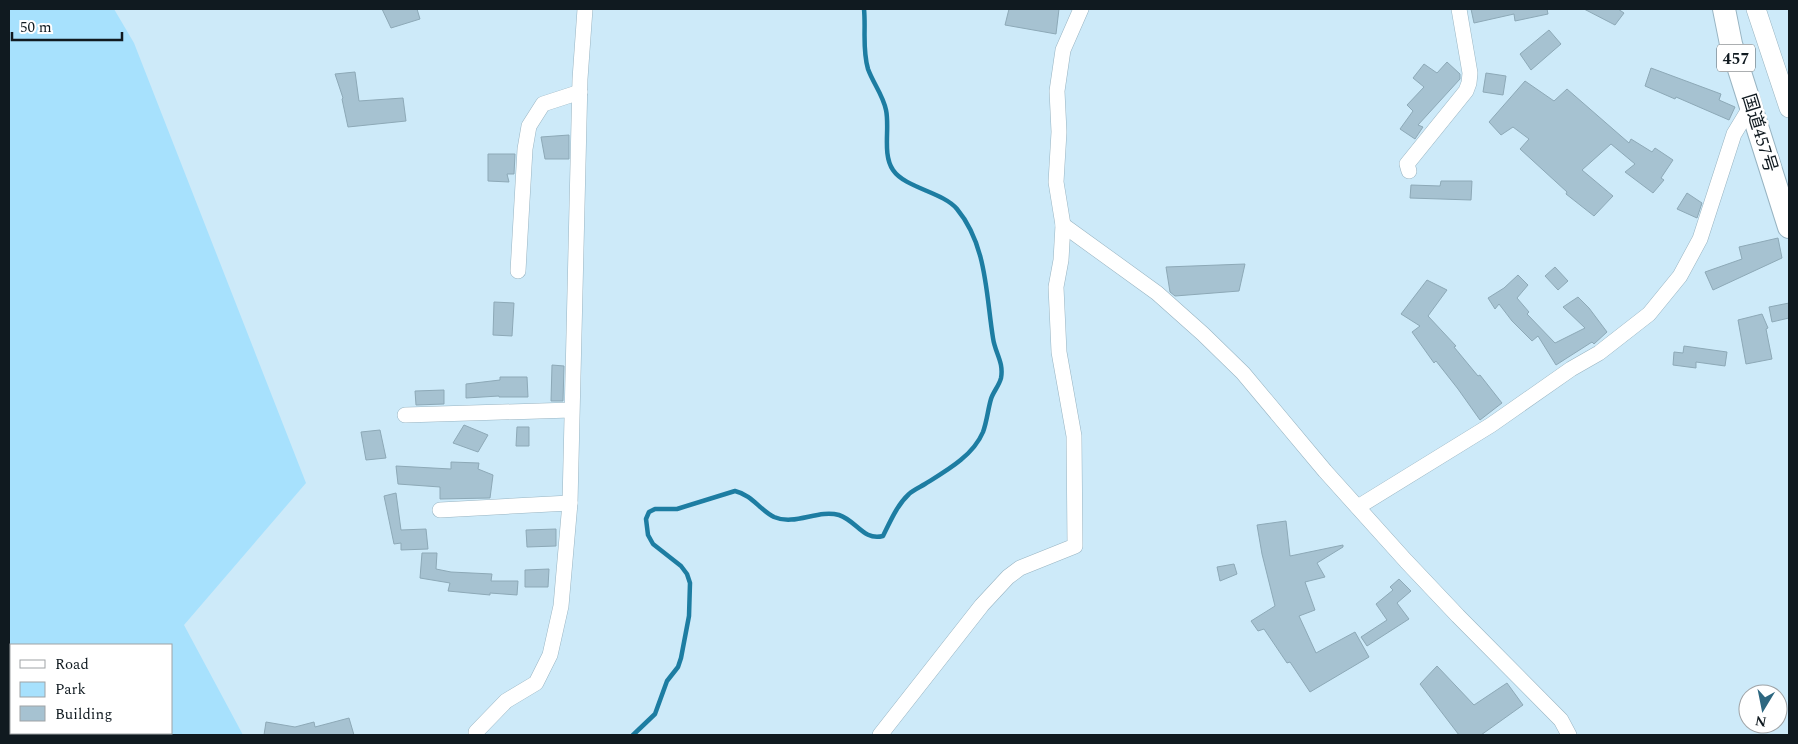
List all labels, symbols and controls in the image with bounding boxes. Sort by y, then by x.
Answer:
scale bar [12,10,122,42]
text: 50 m [20,16,52,39]
road number: 457 [1717,44,1755,72]
street label: 国道457号 [1735,90,1784,176]
legend [10,644,172,734]
text: Road [55,653,89,676]
text: Park [55,678,86,701]
north arrow [1738,684,1788,734]
text: Building [55,703,112,726]
text: N [1753,710,1768,733]

